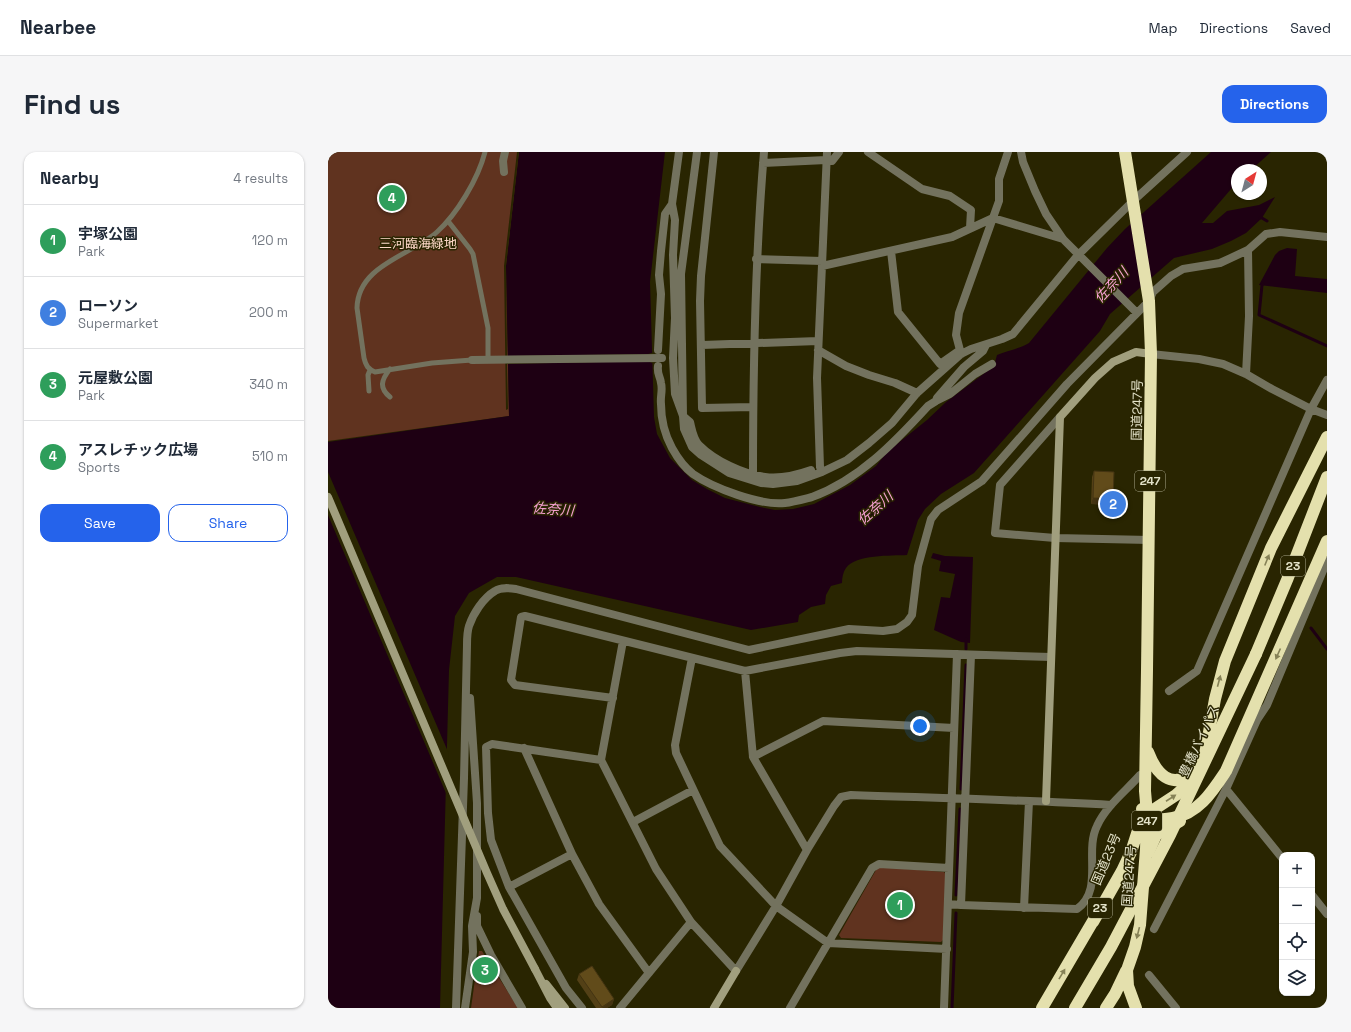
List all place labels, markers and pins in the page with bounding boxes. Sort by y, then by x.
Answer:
pin: 4 [379,183,405,213]
pin: 2 [1100,489,1126,519]
pin: 1 [887,890,913,920]
pin: 3 [472,955,498,985]

